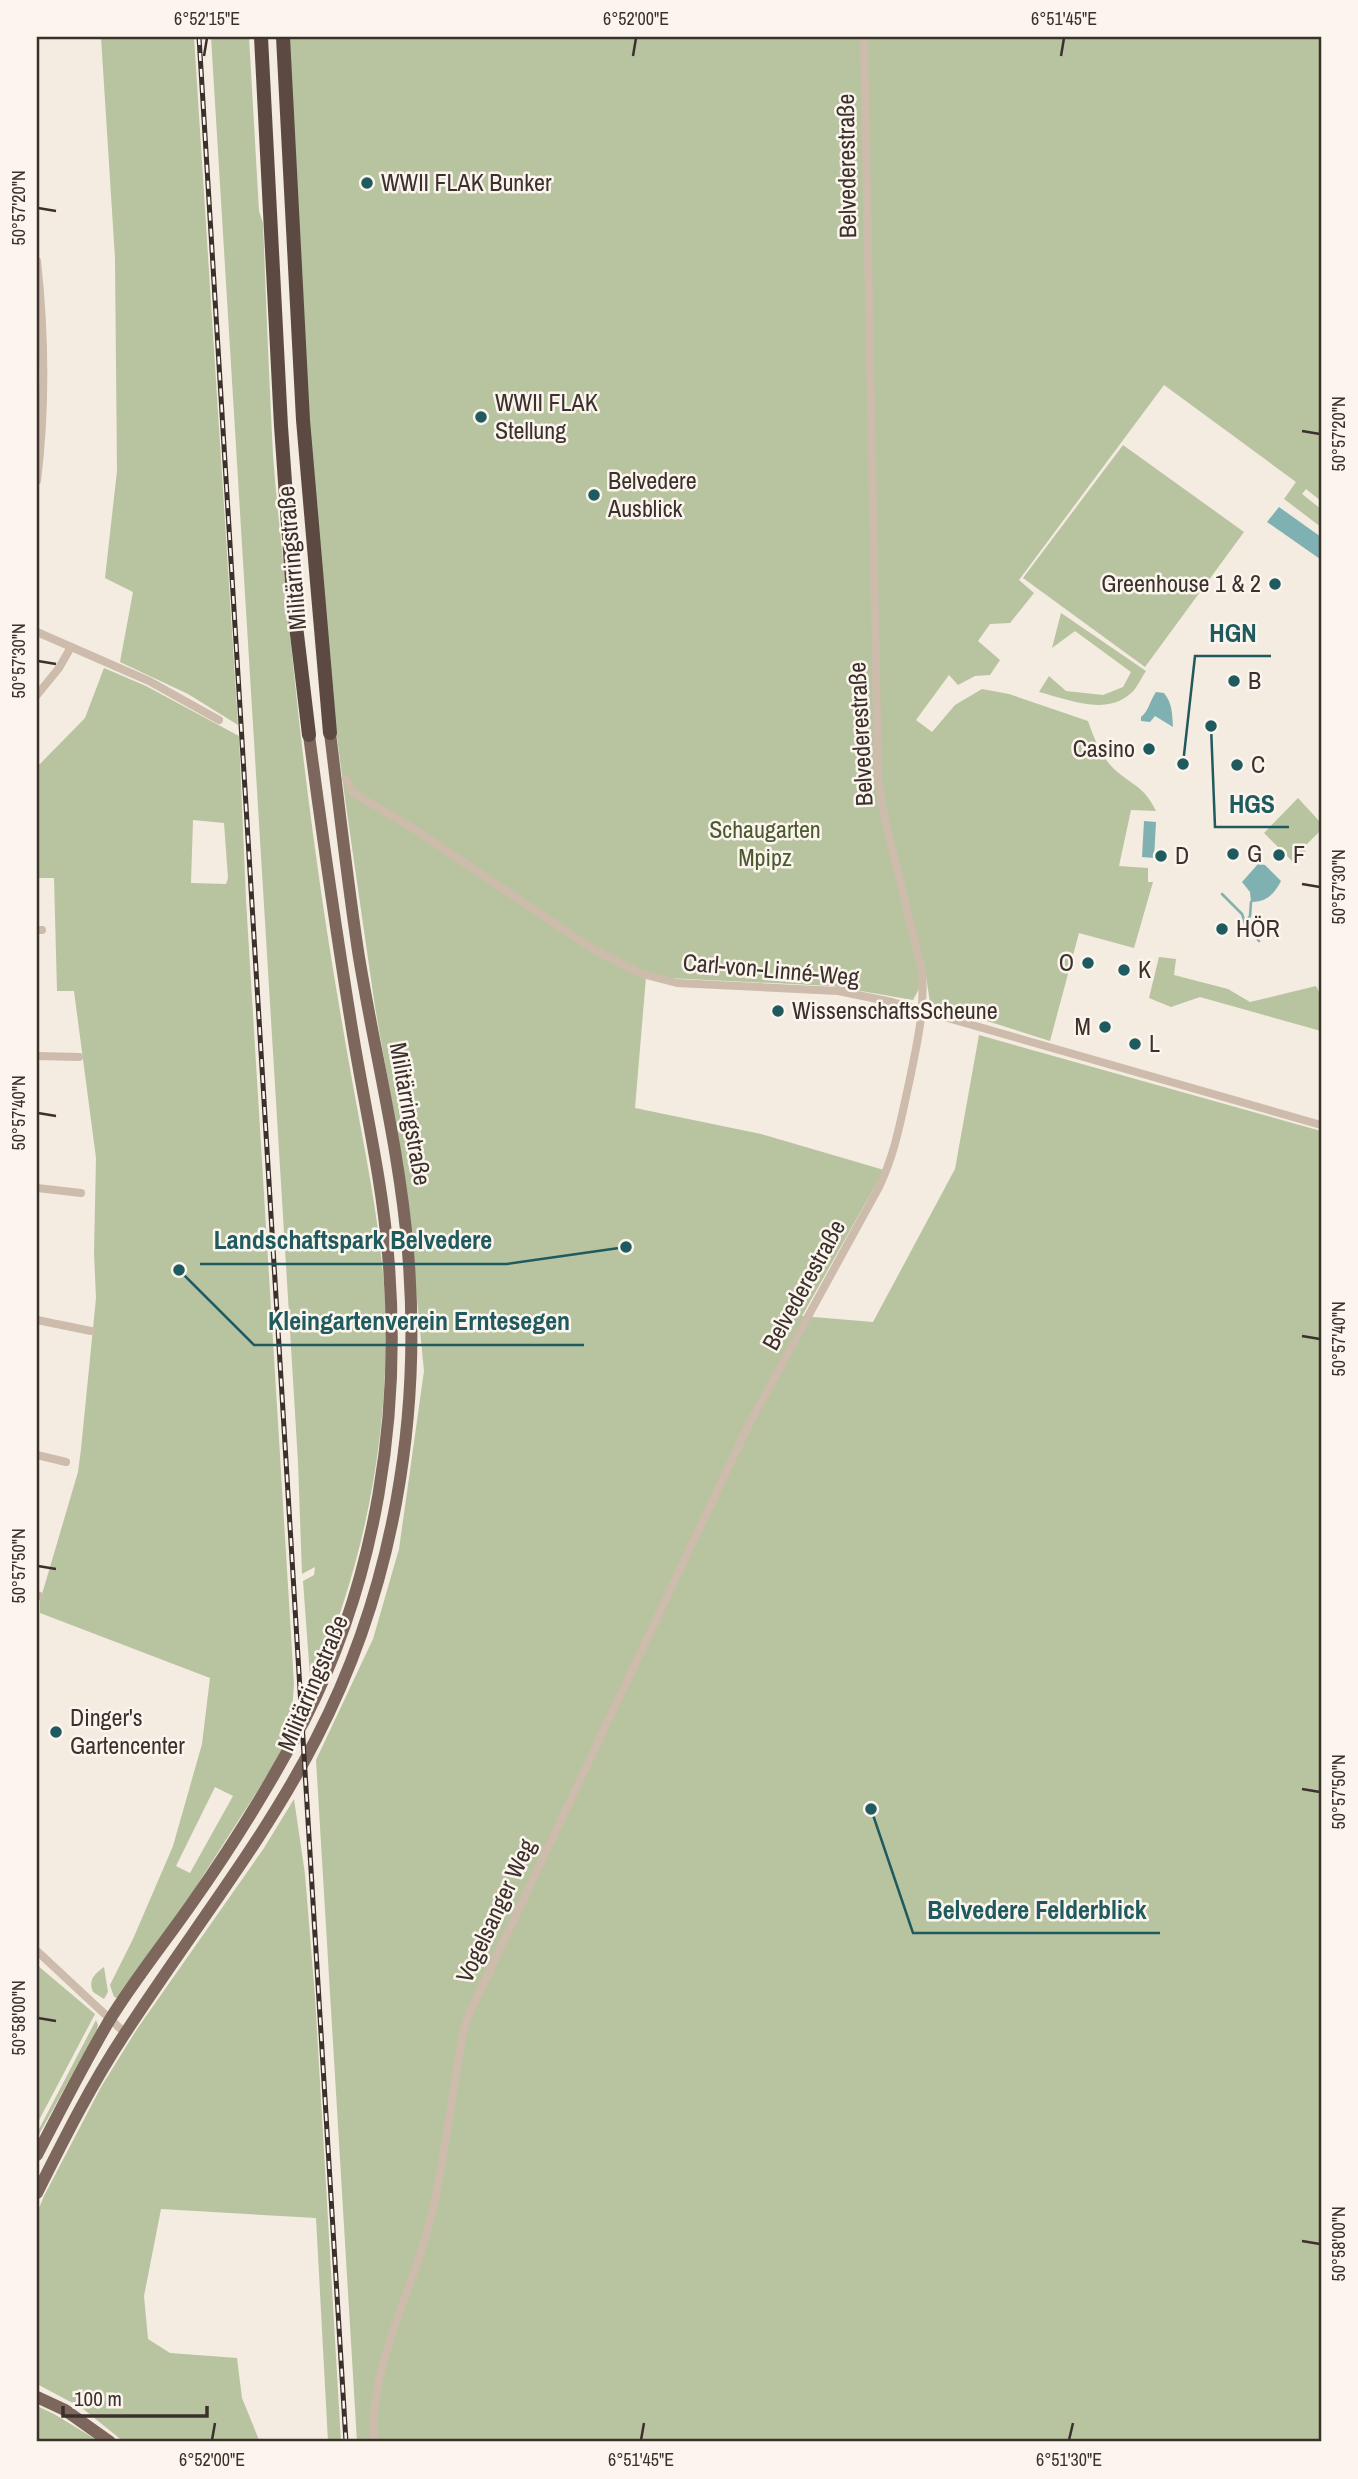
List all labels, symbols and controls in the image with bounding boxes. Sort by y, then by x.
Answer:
text: 6°52'15"E [174,6,240,31]
text: 6°52'00"E [603,6,669,31]
text: 6°51'45"E [1031,6,1097,31]
street label: Belvederestraße [829,94,863,238]
place label: WWII FLAK Bunker [381,166,552,198]
text: 50°57'20"N [6,170,31,246]
marker: WWII FLAK Bunker [359,175,375,191]
place label: WWII FLAK Stellung [495,386,598,446]
text: 50°57'20"N [1326,396,1351,472]
marker: WWII FLAK Stellung [473,409,489,425]
place label: Belvedere Ausblick [607,464,697,524]
street label: Militärringstraße [269,485,313,631]
marker: Belvedere Ausblick [586,487,602,503]
place label: Greenhouse 1 & 2 [1101,567,1261,599]
marker: Greenhouse 1 & 2 [1267,576,1283,592]
callout: HGN [1195,609,1271,656]
text: HGN [1209,615,1257,650]
text: 50°57'30"N [6,623,31,699]
street label: Belvederestraße [840,661,880,807]
place label: B [1248,664,1261,696]
marker: B [1226,673,1242,689]
place label: Casino [1073,732,1135,764]
marker: Casino [1141,741,1157,757]
place label: C [1251,748,1265,780]
marker: C [1229,757,1245,773]
callout: HGS [1215,780,1289,827]
text: HGS [1229,786,1275,821]
park label: Schaugarten Mpipz [709,813,821,873]
place label: G [1247,837,1262,869]
place label: F [1293,838,1305,870]
place label: D [1175,839,1189,871]
marker: G [1225,846,1241,862]
marker: F [1271,847,1287,863]
marker: D [1153,848,1169,864]
text: 50°57'30"N [1326,849,1351,925]
place label: HÖR [1236,912,1280,944]
marker: HÖR [1214,921,1230,937]
street label: Carl-von-Linné-Weg [682,945,861,993]
place label: O [1059,946,1074,978]
place label: K [1138,953,1151,985]
marker: O [1080,955,1096,971]
marker: K [1116,962,1132,978]
place label: WissenschaftsScheune [792,994,998,1026]
marker: WissenschaftsScheune [770,1003,786,1019]
place label: M [1075,1010,1091,1042]
marker: M [1097,1019,1113,1035]
place label: L [1149,1027,1160,1059]
marker: L [1127,1036,1143,1052]
street label: Militärringstraße [383,1040,439,1188]
text: 50°57'40"N [6,1075,31,1151]
street label: Belvederestraße [754,1214,852,1355]
callout: Landschaftspark Belvedere [200,1217,507,1264]
text: Landschaftspark Belvedere [214,1222,492,1257]
callout: Kleingartenverein Erntesegen [254,1298,584,1345]
text: 50°57'40"N [1326,1301,1351,1377]
text: Kleingartenverein Erntesegen [268,1303,570,1338]
text: 50°57'50"N [6,1528,31,1604]
street label: Militärringstraße [269,1610,355,1755]
place label: Dinger's Gartencenter [70,1701,185,1761]
marker: Dinger's Gartencenter [48,1724,64,1740]
text: 50°57'50"N [1326,1754,1351,1830]
street label: Vogelsanger Weg [448,1834,542,1988]
callout: Belvedere Felderblick [913,1886,1160,1933]
text: Belvedere Felderblick [927,1892,1147,1927]
text: 50°58'00"N [6,1980,31,2056]
text: 50°58'00"N [1326,2206,1351,2282]
scale bar [63,2374,206,2418]
text: 100 m [74,2384,122,2413]
text: 6°52'00"E [179,2447,245,2472]
text: 6°51'45"E [608,2447,674,2472]
text: 6°51'30"E [1036,2447,1102,2472]

